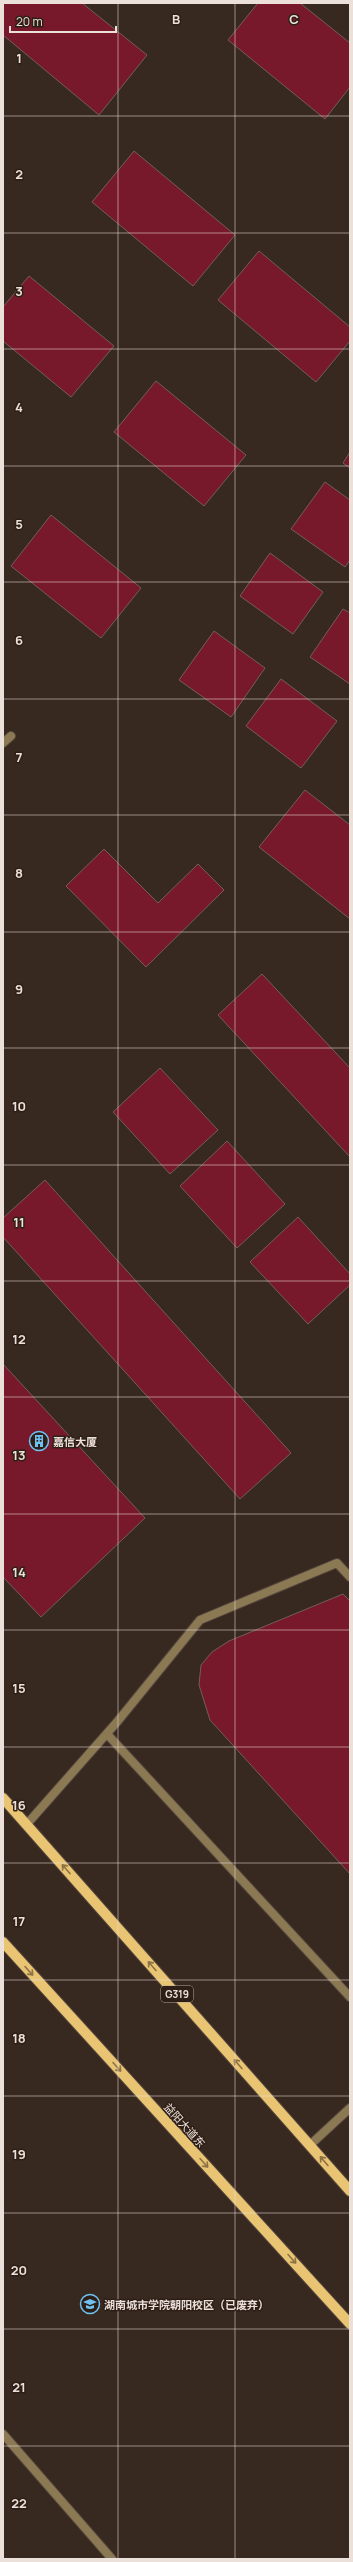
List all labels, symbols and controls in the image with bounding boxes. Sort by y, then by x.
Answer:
scale bar [10,8,116,34]
text: B [172,10,180,28]
text: C [289,10,299,28]
text: 20 m [16,13,43,30]
text: 1 [16,49,22,67]
text: 2 [15,165,23,183]
text: 3 [15,282,23,300]
text: 4 [15,398,23,416]
text: 5 [15,515,23,533]
text: 6 [15,631,23,649]
text: 7 [16,748,23,766]
text: 8 [15,864,23,882]
text: 9 [15,980,23,998]
text: 10 [12,1097,26,1115]
text: 11 [13,1213,25,1231]
text: 12 [12,1330,26,1348]
building icon: 嘉信大厦 [28,1430,50,1452]
place label: 嘉信大厦 [53,1434,97,1449]
text: 13 [12,1446,26,1464]
text: 14 [12,1563,26,1581]
text: 15 [12,1679,26,1697]
text: 16 [12,1796,26,1814]
one-way arrow [61,1864,71,1874]
text: 17 [13,1912,25,1930]
one-way arrow [148,1961,157,1972]
one-way arrow [25,1965,34,1976]
road number: G319 [161,1986,193,2002]
text: 18 [12,2029,26,2047]
one-way arrow [234,2059,243,2069]
one-way arrow [112,2062,121,2072]
street label: 益阳大道东 [161,2100,209,2150]
text: 19 [12,2145,26,2163]
one-way arrow [320,2156,329,2167]
one-way arrow [199,2158,209,2168]
one-way arrow [287,2254,296,2264]
text: 20 [11,2261,27,2279]
school or university icon: 湖南城市学院朝阳校区（已废弃） [79,2293,101,2315]
place label: 湖南城市学院朝阳校区（已废弃） [104,2297,269,2312]
text: 21 [12,2378,26,2396]
text: 22 [11,2494,27,2512]

